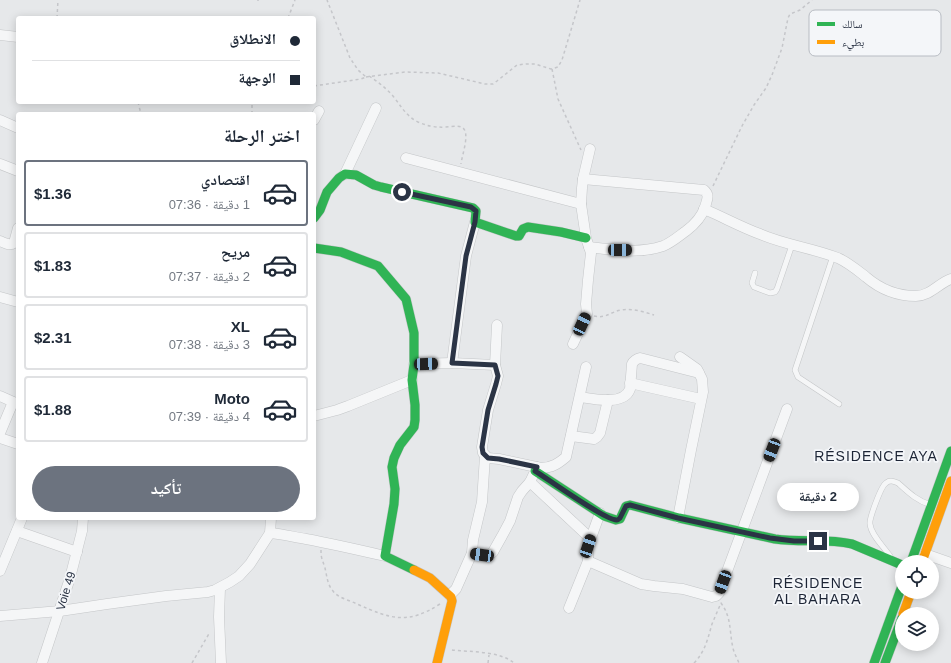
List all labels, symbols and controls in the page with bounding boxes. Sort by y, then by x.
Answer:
legend [809,10,941,56]
text: سالك [842,18,862,30]
text: الانطلاق [230,30,276,47]
text: بطيء [842,36,864,51]
text: الوجهة [238,69,276,86]
text: اختر الرحلة [224,126,300,146]
text: اقتصادي [201,171,250,188]
icon: car [262,175,298,211]
route start [393,183,411,201]
text: $1.36 [34,185,72,202]
text: 1 دقيقة · 07:36 [169,197,250,212]
text: مريح [221,243,250,260]
car [608,244,632,256]
icon: car [262,247,298,283]
text: $1.83 [34,257,72,274]
text: 2 دقيقة · 07:37 [169,269,250,284]
car [571,311,593,337]
text: XL [231,318,250,335]
icon: car [262,319,298,355]
text: $2.31 [34,329,72,346]
text: 3 دقيقة · 07:38 [169,337,250,352]
car [414,358,438,370]
text: Moto [214,390,250,407]
icon: car [262,391,298,427]
text: $1.88 [34,401,72,418]
text: 4 دقيقة · 07:39 [169,409,250,424]
car [762,437,782,463]
district label: RÉSIDENCE AYA [814,448,938,464]
button: تأكيد [32,466,300,512]
callout: 2 دقيقة [777,483,859,511]
text: 2 دقيقة [799,489,837,504]
route end [809,532,827,550]
car [579,533,597,559]
car [469,547,495,563]
map controls [895,555,939,651]
button: locate [895,555,939,599]
car [713,569,733,595]
street label: Voie 49 [53,570,79,612]
district label: RÉSIDENCE AL BAHARA [773,575,863,607]
button: layers [895,607,939,651]

